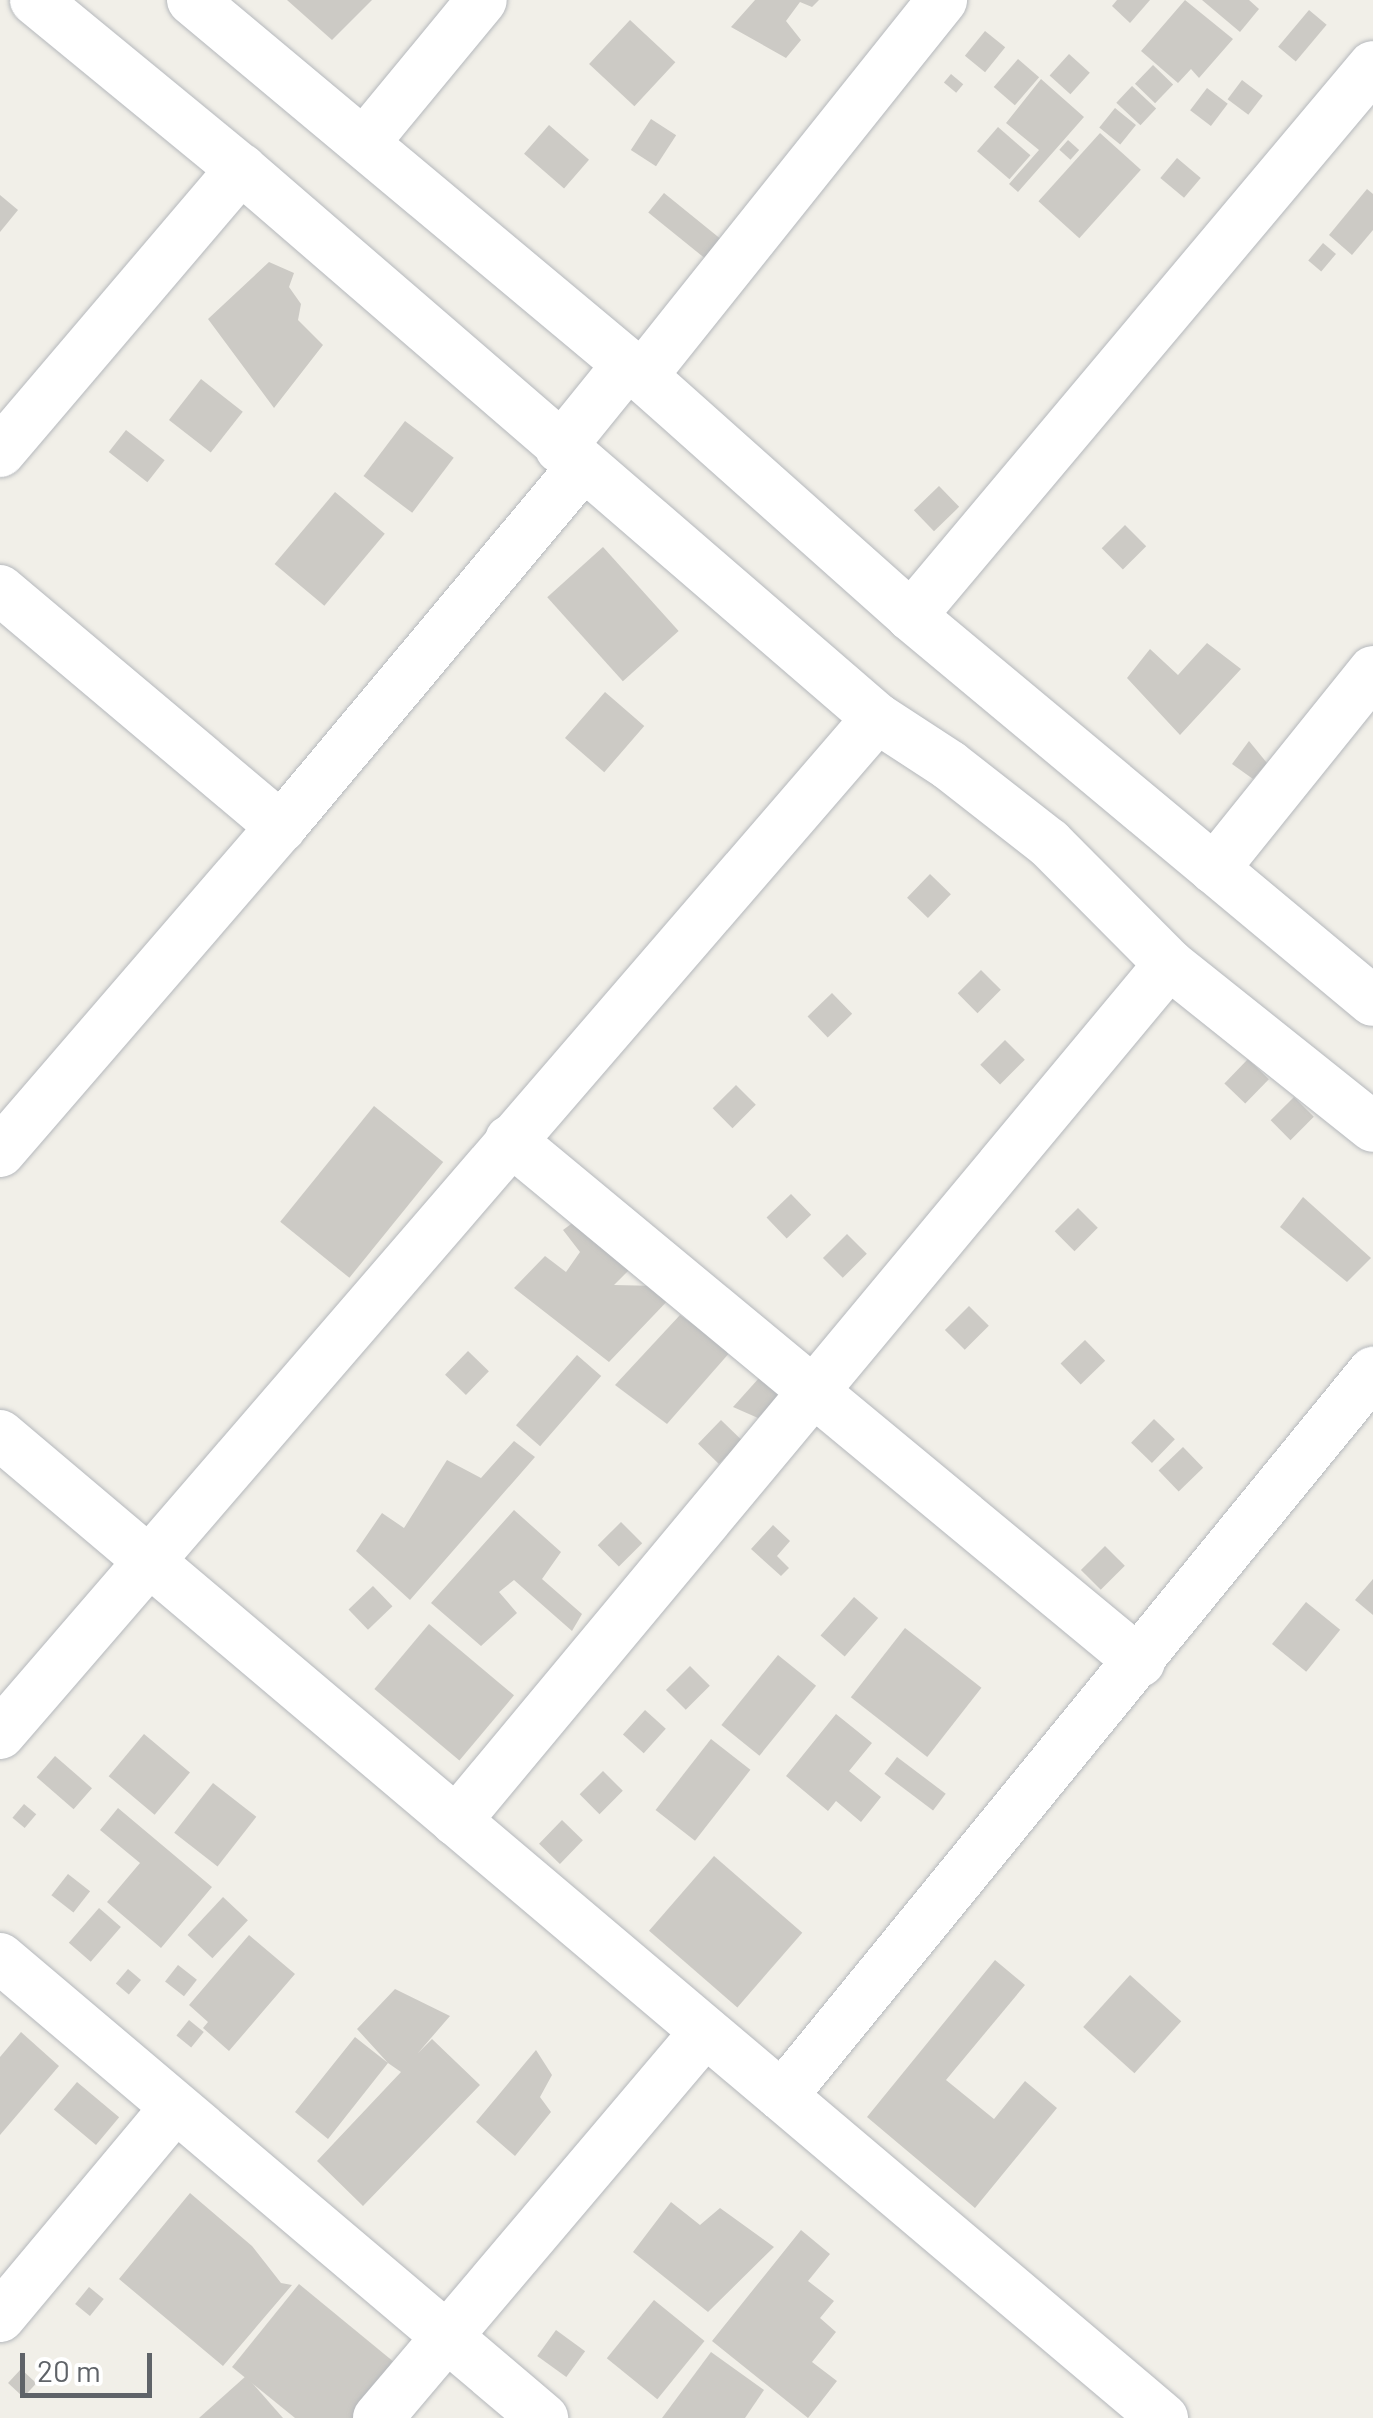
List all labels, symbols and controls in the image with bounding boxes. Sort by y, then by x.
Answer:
scale bar [25,2333,158,2395]
text: 20 m [37,2352,101,2388]

